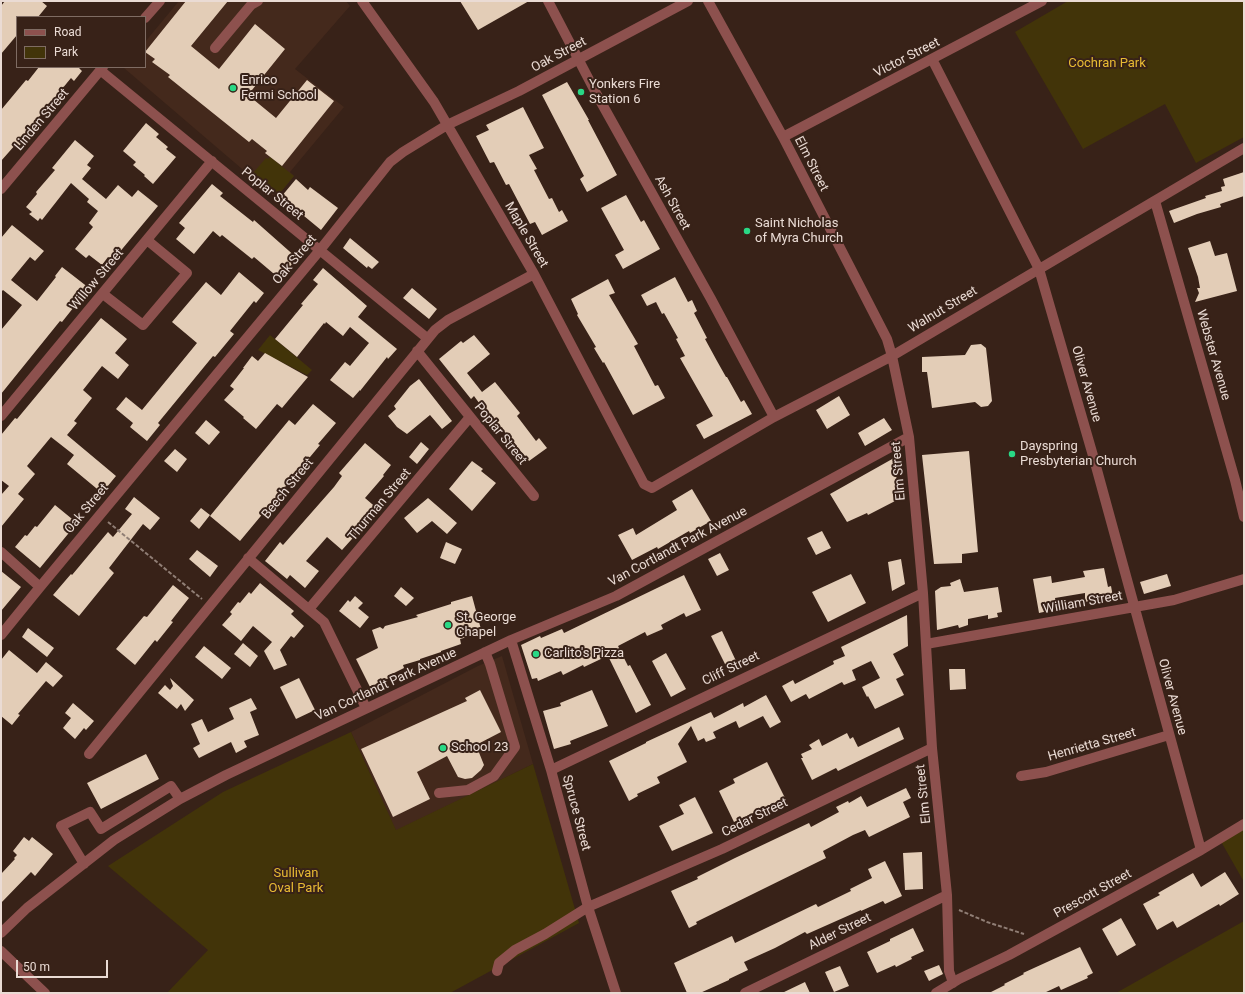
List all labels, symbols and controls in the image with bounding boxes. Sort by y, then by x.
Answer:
legend [16,16,146,68]
text: Road [54,25,82,39]
street label: Oak Street [529,34,589,76]
street label: Victor Street [872,35,942,81]
text: Park [54,45,78,59]
park label: Cochran Park [1068,56,1146,72]
place label: Enrico Fermi School [241,73,317,104]
place label: Yonkers Fire Station 6 [589,77,660,108]
marker: Enrico Fermi School [228,83,238,93]
street label: Linden Street [12,86,72,154]
marker: Yonkers Fire Station 6 [576,87,586,97]
street label: Elm Street [791,134,831,194]
street label: Poplar Street [238,164,306,224]
street label: Ash Street [651,173,693,233]
street label: Maple Street [501,199,551,271]
place label: Saint Nicholas of Myra Church [755,216,843,247]
marker: Saint Nicholas of Myra Church [742,226,752,236]
street label: Oak Street [270,232,320,288]
street label: Willow Street [67,246,127,314]
street label: Walnut Street [906,283,980,337]
street label: Webster Avenue [1193,308,1233,402]
street label: Oliver Avenue [1068,344,1104,424]
street label: Poplar Street [470,400,530,468]
place label: Dayspring Presbyterian Church [1020,439,1137,470]
street label: Elm Street [889,441,909,501]
marker: Dayspring Presbyterian Church [1007,449,1017,459]
street label: Beech Street [259,456,317,522]
street label: Thurman Street [345,466,415,544]
street label: Oak Street [62,481,112,537]
street label: Van Cortlandt Park Avenue [606,504,750,590]
street label: William Street [1042,588,1124,618]
place label: St. George Chapel [456,610,516,641]
marker: St. George Chapel [443,620,453,630]
street label: Van Cortlandt Park Avenue [313,645,459,725]
place label: Carlito's Pizza [544,646,624,662]
marker: Carlito's Pizza [531,649,541,659]
street label: Cliff Street [700,649,762,689]
street label: Oliver Avenue [1154,657,1190,737]
street label: Henrietta Street [1046,725,1138,765]
place label: School 23 [451,740,509,756]
marker: School 23 [438,743,448,753]
street label: Elm Street [913,764,935,824]
street label: Spruce Street [558,773,594,853]
street label: Cedar Street [719,795,791,841]
park label: Sullivan Oval Park [269,866,323,897]
street label: Prescott Street [1051,866,1135,922]
street label: Alder Street [806,910,874,954]
scale bar [18,952,110,978]
text: 50 m [23,960,50,974]

